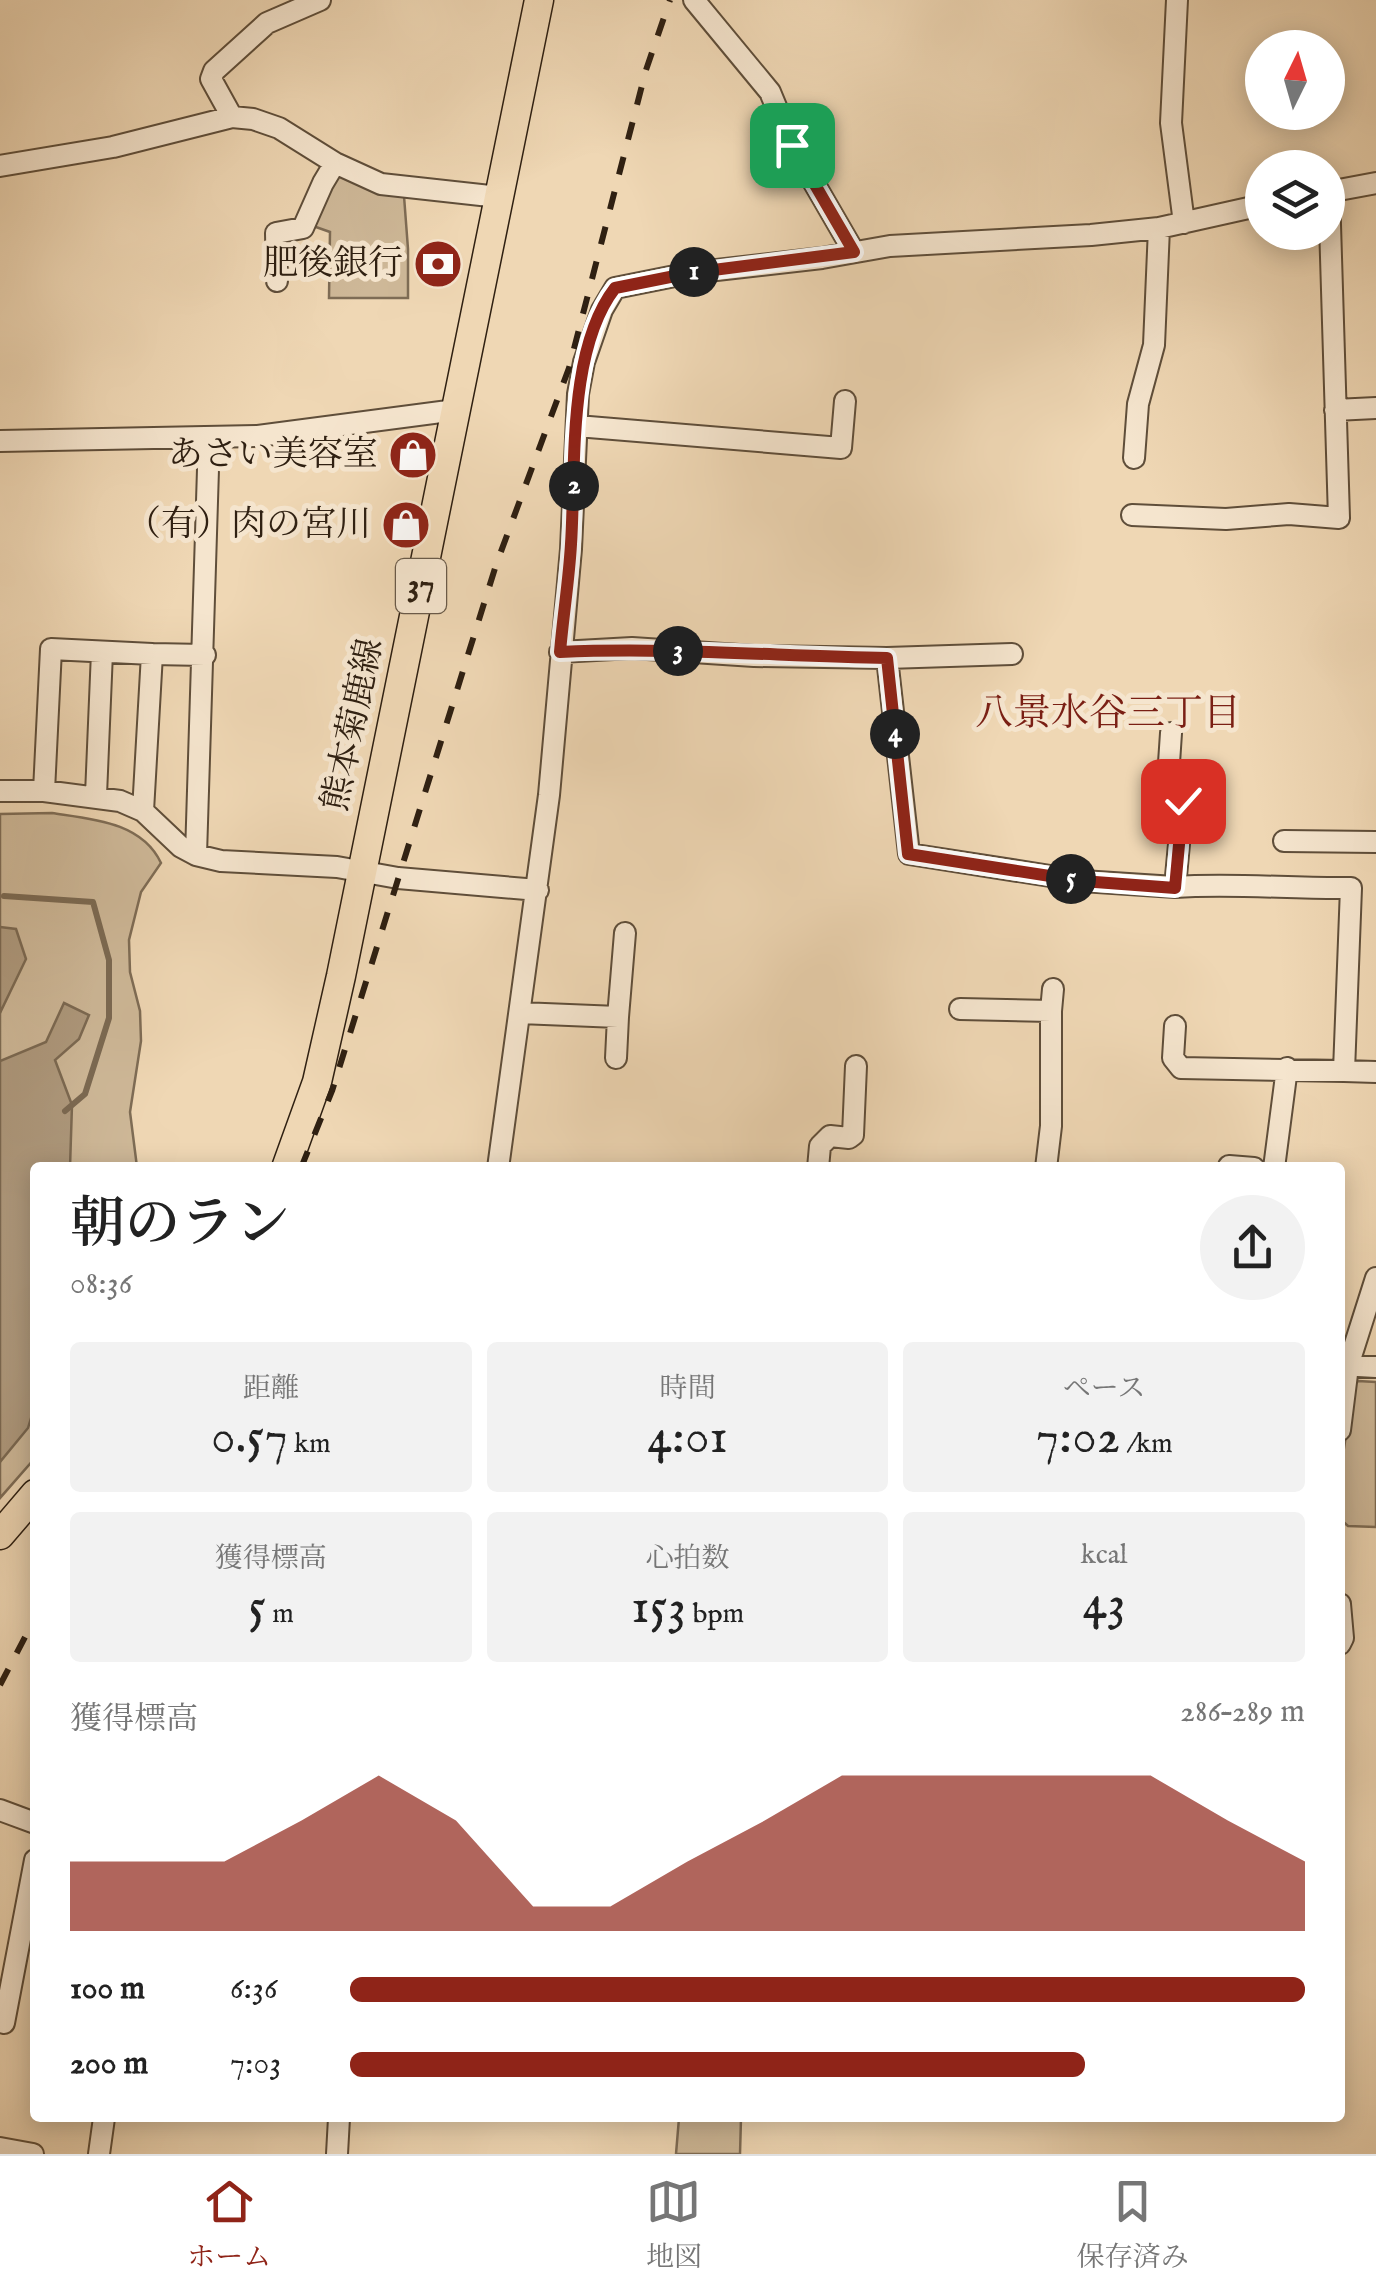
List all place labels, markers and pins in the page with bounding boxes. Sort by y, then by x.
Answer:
pin [750,103,835,188]
bank icon: 肥後銀行 [412,238,464,290]
place label: 肥後銀行 [263,242,403,287]
pin: 1 [669,247,719,297]
shop icon: あさい美容室 [387,429,439,481]
place label: あさい美容室 [168,433,378,478]
pin: 2 [549,461,599,511]
shop icon: （有）肉の宮川 [380,499,432,551]
place label: （有）肉の宮川 [126,503,371,548]
pin: 3 [653,626,703,676]
pin: 4 [870,709,920,759]
pin [1141,759,1226,844]
pin: 5 [1046,854,1096,904]

